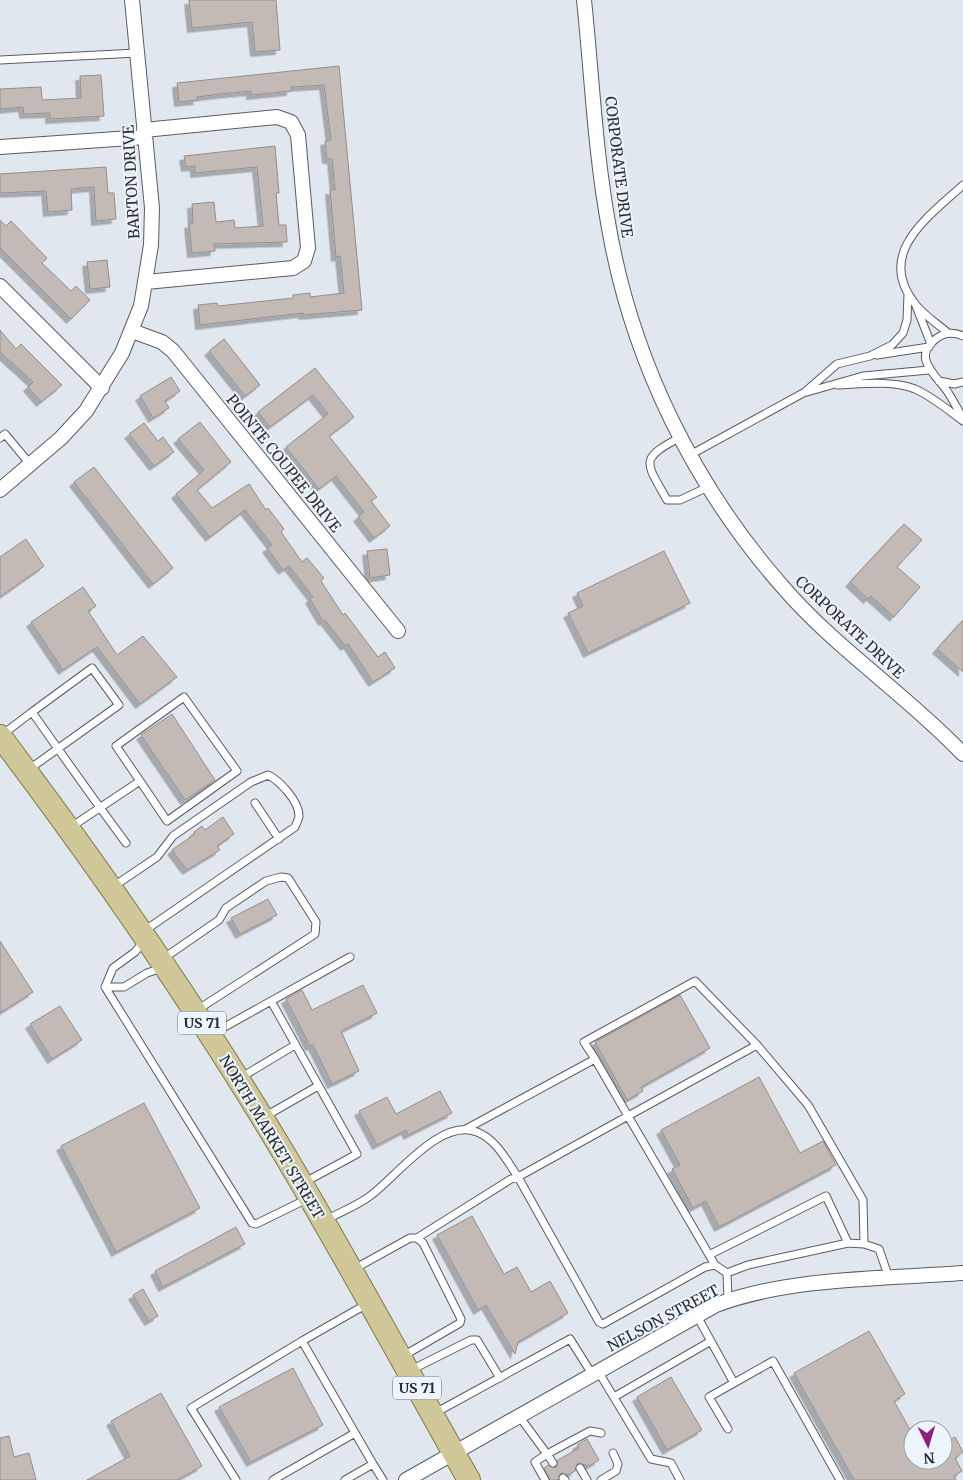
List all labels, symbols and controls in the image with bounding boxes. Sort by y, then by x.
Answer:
street label: CORPORATE DRIVE [601,95,637,239]
street label: BARTON DRIVE [119,124,143,239]
street label: POINTE COUPEE DRIVE [223,390,346,536]
street label: CORPORATE DRIVE [792,572,909,683]
road number: US 71 [178,1011,226,1034]
street label: NORTH MARKET STREET [215,1051,329,1223]
street label: NELSON STREET [604,1280,723,1356]
road number: US 71 [393,1376,441,1400]
north arrow [903,1420,953,1470]
text: N [923,1449,935,1467]

